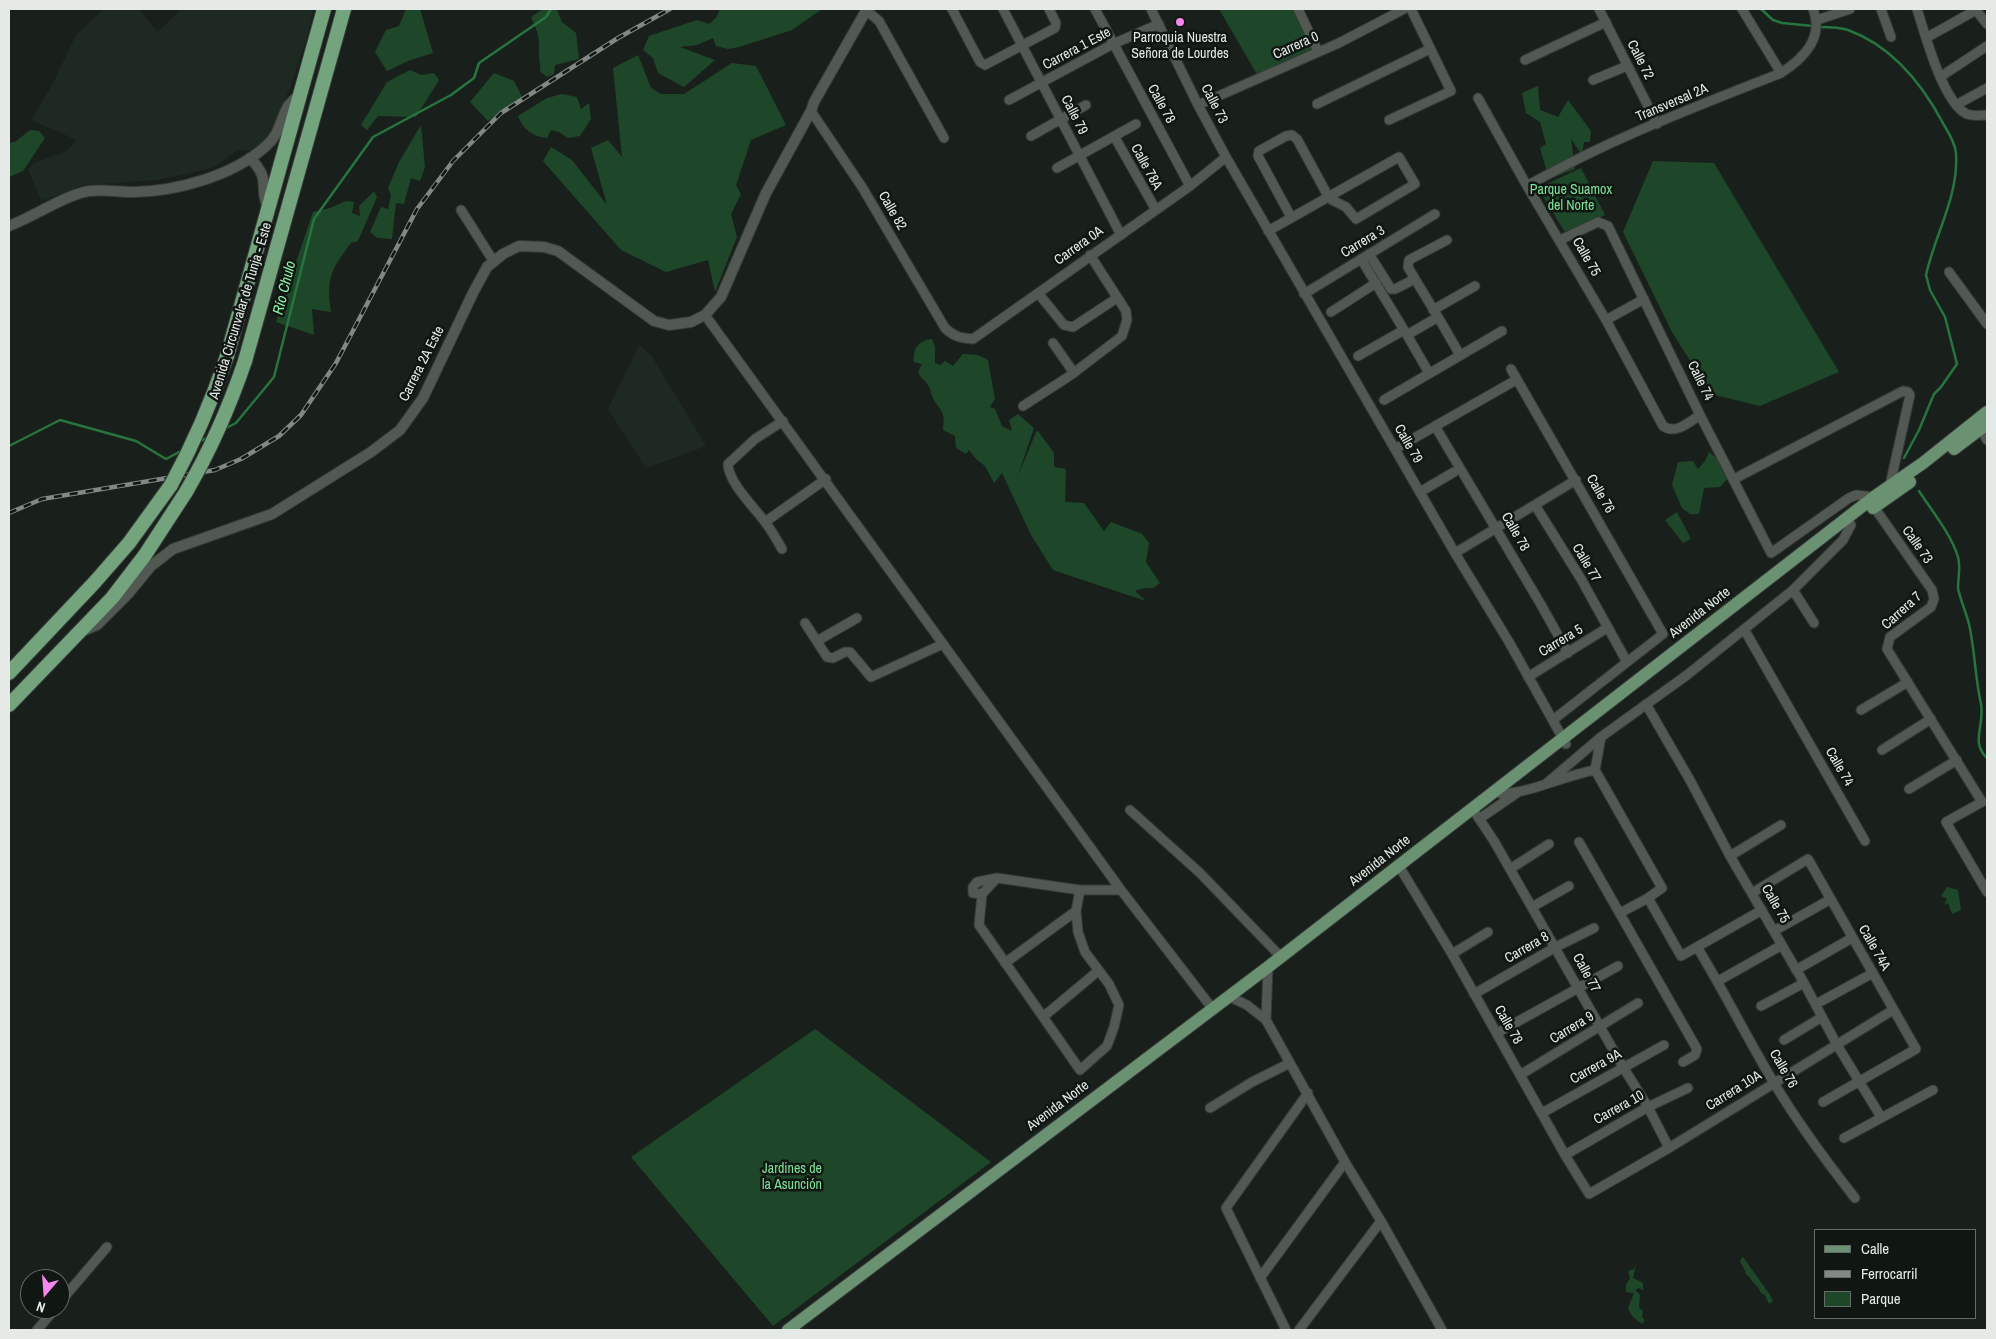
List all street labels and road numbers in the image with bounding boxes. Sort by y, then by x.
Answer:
street label: Carrera 1 Este [1040,24,1114,74]
street label: Carrera 0 [1270,28,1322,64]
street label: Calle 72 [1623,37,1657,83]
street label: Transversal 2A [1633,80,1711,126]
street label: Calle 73 [1197,81,1231,127]
street label: Calle 78 [1143,82,1179,126]
street label: Calle 79 [1057,92,1091,138]
street label: Calle 78A [1127,141,1165,193]
street label: Calle 82 [874,189,910,233]
street label: Avenida Circunvalar de Tunja - Este [206,221,276,401]
street label: Carrera 3 [1338,222,1388,262]
street label: Carrera 0A [1051,223,1107,269]
street label: Calle 75 [1568,235,1604,279]
street label: Carrera 2A Este [396,324,448,404]
street label: Calle 74 [1683,358,1717,404]
street label: Calle 79 [1390,422,1426,466]
street label: Calle 76 [1582,472,1618,516]
street label: Calle 78 [1497,510,1533,554]
street label: Calle 73 [1898,523,1936,567]
street label: Calle 77 [1568,541,1604,585]
street label: Avenida Norte [1666,584,1734,642]
street label: Carrera 7 [1878,589,1926,633]
street label: Carrera 5 [1536,621,1586,661]
street label: Calle 74 [1821,745,1857,789]
street label: Avenida Norte [1346,832,1414,890]
street label: Calle 75 [1757,882,1793,926]
street label: Calle 74A [1854,922,1894,974]
street label: Carrera 8 [1502,929,1552,967]
street label: Calle 77 [1568,951,1604,995]
street label: Calle 78 [1490,1003,1526,1047]
street label: Carrera 9 [1547,1008,1597,1048]
street label: Carrera 9A [1567,1046,1625,1088]
street label: Calle 76 [1765,1047,1801,1091]
street label: Carrera 10A [1703,1067,1765,1115]
street label: Avenida Norte [1024,1077,1092,1135]
street label: Carrera 10 [1591,1087,1647,1129]

